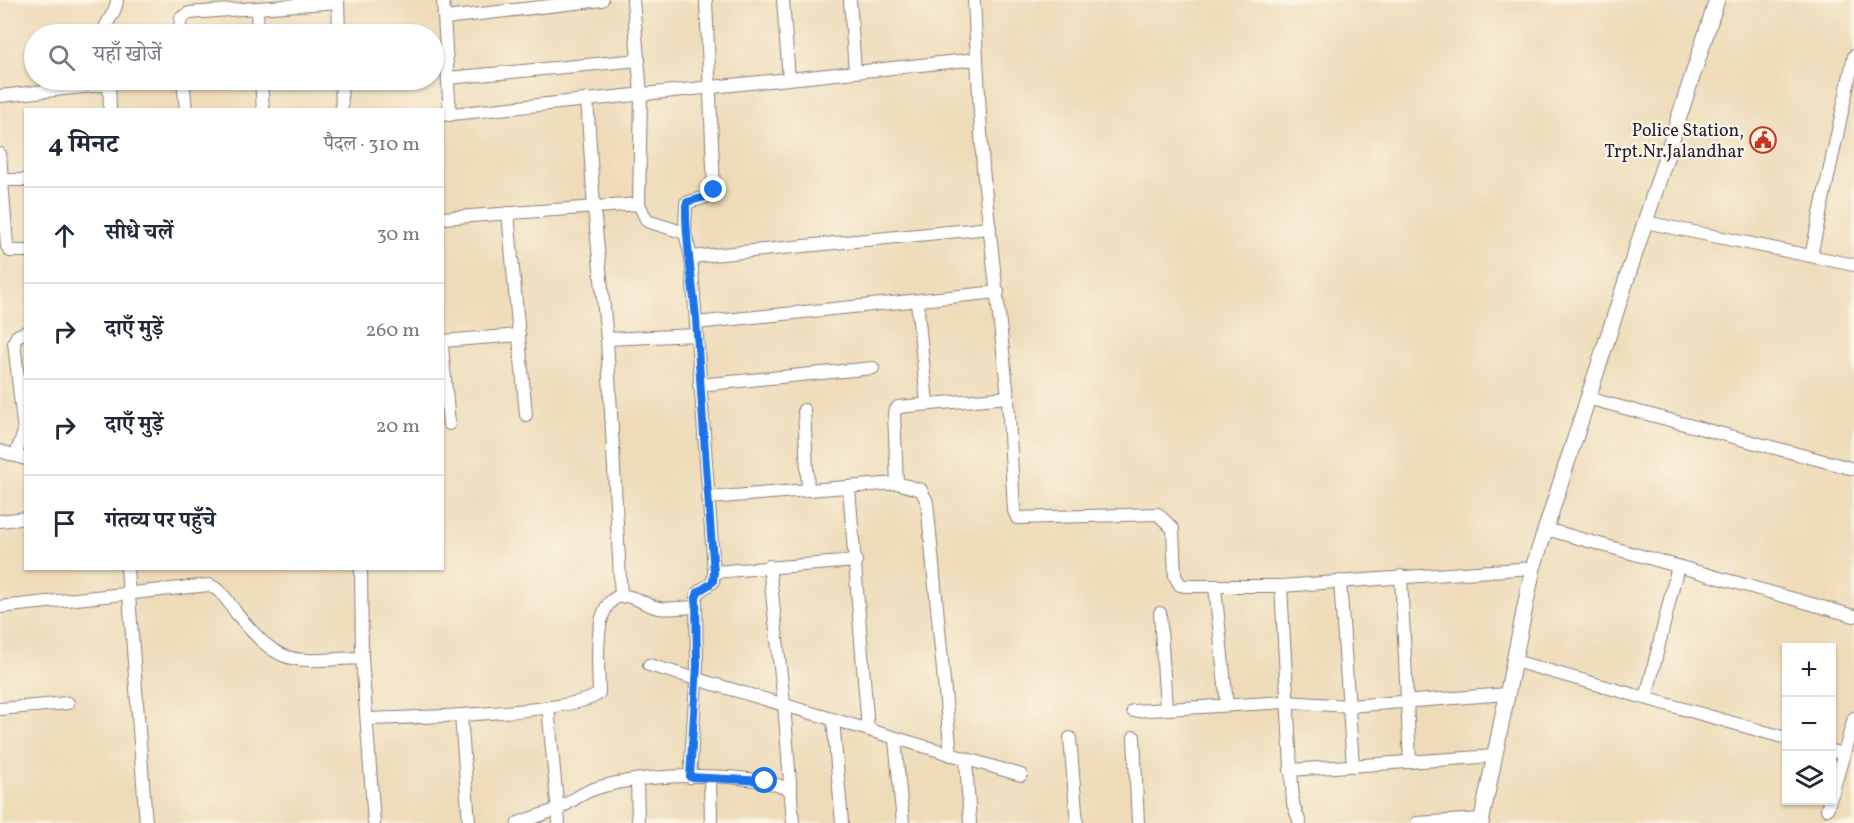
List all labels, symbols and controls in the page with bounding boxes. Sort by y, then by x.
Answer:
search box [24,24,444,90]
text: यहाँ खोजें [93,40,162,71]
icon: search [45,41,78,74]
place label: Police Station, Trpt.Nr.Jalandhar [1604,119,1744,165]
public building icon: Police Station, Trpt.Nr.Jalandhar [1748,125,1778,155]
text: 4 मिनट [48,127,118,163]
text: पैदल · 310 m [324,131,420,159]
route end [700,176,726,202]
text: सीधे चलें [105,218,173,249]
icon: ahead [48,219,81,252]
text: 30 m [376,221,420,249]
text: दाएँ मुड़ें [105,314,163,345]
icon: right [48,315,81,348]
text: 260 m [365,317,420,345]
text: दाएँ मुड़ें [105,410,163,441]
icon: right [48,411,81,444]
text: 20 m [376,413,420,441]
text: गंतव्य पर पहुँचे [105,506,216,537]
icon: arrive [48,507,81,540]
map controls [1782,643,1836,805]
button: + [1782,643,1836,697]
button: − [1782,697,1836,751]
button: layers [1782,751,1836,805]
route start [751,767,777,793]

